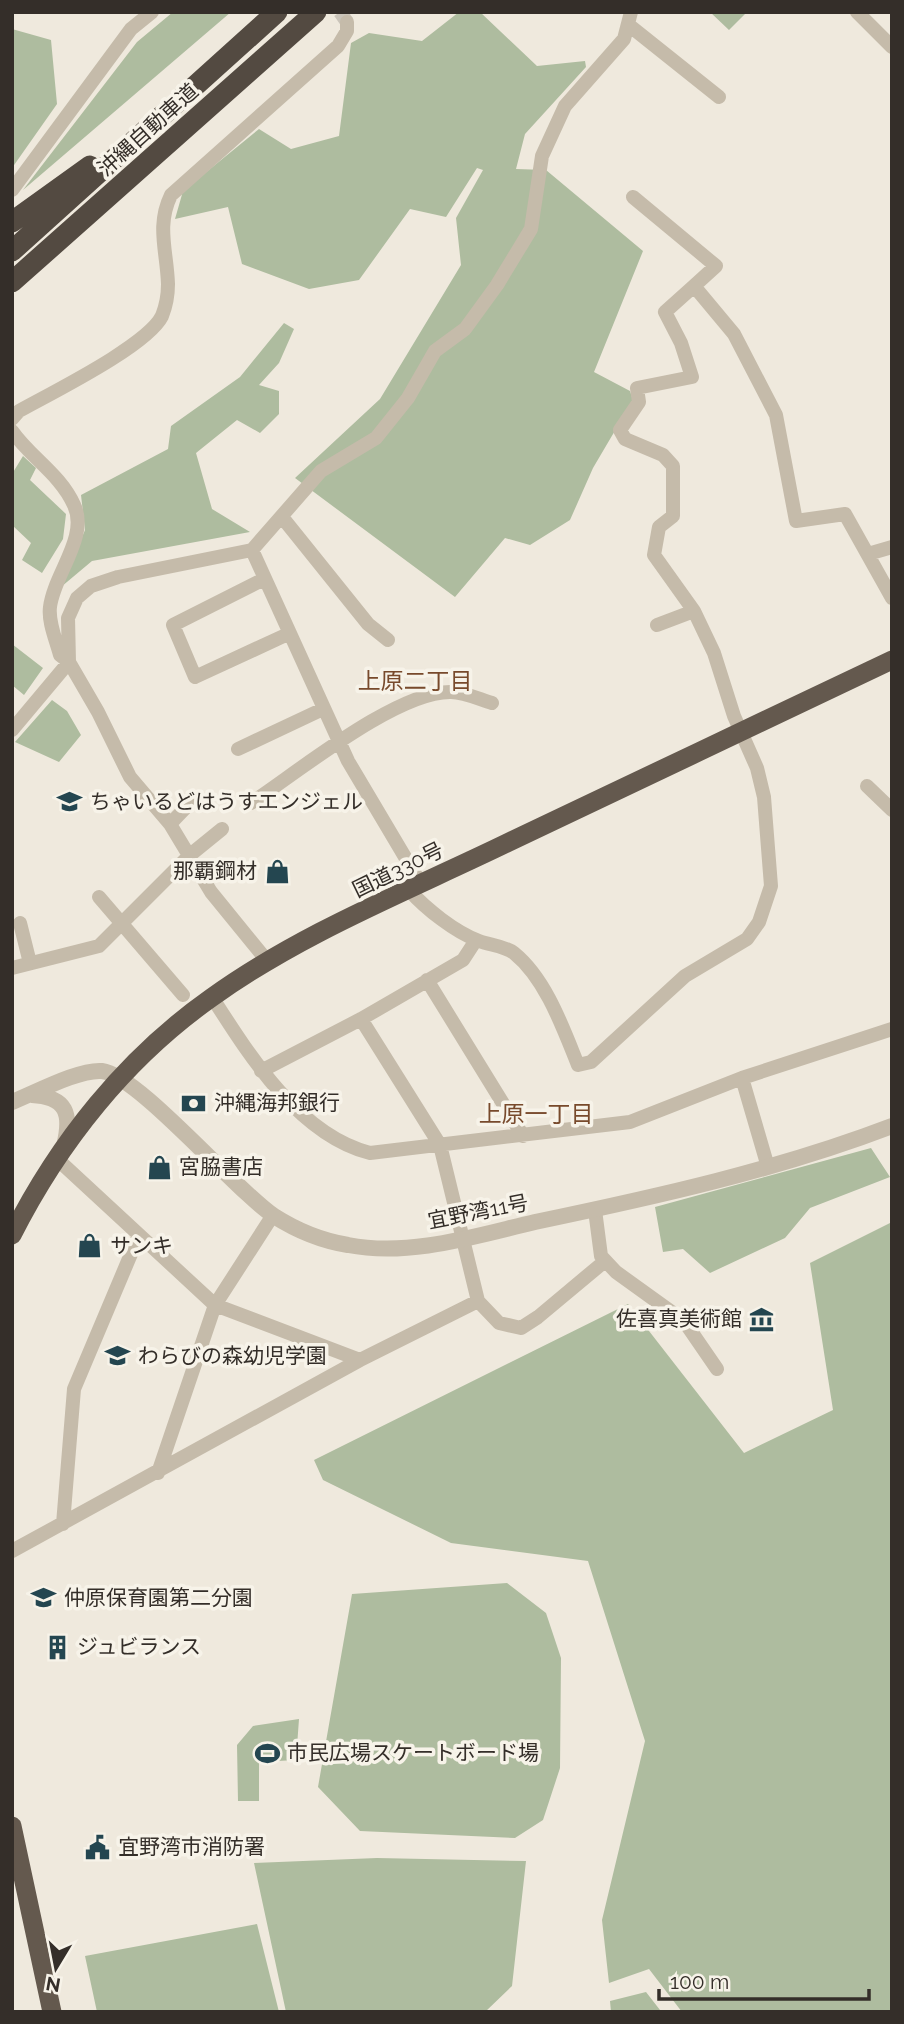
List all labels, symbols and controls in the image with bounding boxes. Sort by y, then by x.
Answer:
street label: 沖縄自動車道 [92,78,203,181]
district label: 上原二丁目 [358,667,473,694]
school or university icon: ちゃいるどはうすエンジェル [56,788,84,816]
place label: ちゃいるどはうすエンジェル [90,789,363,814]
street label: 国道330号 [348,837,447,902]
shop icon: 那覇鋼材 [263,857,291,885]
place label: 那覇鋼材 [173,858,257,883]
bank icon: 沖縄海邦銀行 [180,1089,208,1117]
place label: 沖縄海邦銀行 [214,1090,340,1115]
district label: 上原一丁目 [479,1100,594,1127]
shop icon: 宮脇書店 [145,1153,173,1181]
place label: 宮脇書店 [179,1154,263,1179]
street label: 宜野湾11号 [425,1190,530,1234]
shop icon: サンキ [76,1232,104,1260]
place label: サンキ [110,1233,173,1258]
museum icon: 佐喜真美術館 [748,1305,776,1333]
place label: 佐喜真美術館 [616,1306,742,1331]
school or university icon: わらびの森幼児学園 [104,1342,132,1370]
place label: わらびの森幼児学園 [138,1343,327,1368]
school or university icon: 仲原保育園第二分園 [30,1584,58,1612]
place label: 仲原保育園第二分園 [64,1585,253,1610]
building icon: ジュビランス [43,1633,71,1661]
place label: ジュビランス [77,1634,201,1659]
sports icon: 市民広場スケートボード場 [253,1739,281,1767]
place label: 市民広場スケートボード場 [287,1740,539,1765]
public building icon: 宜野湾市消防署 [84,1833,112,1861]
place label: 宜野湾市消防署 [118,1834,265,1859]
north arrow [21,1933,91,2003]
scale bar [659,1958,869,2002]
text: 100 m [670,1969,729,1994]
text: N [44,1973,62,1997]

